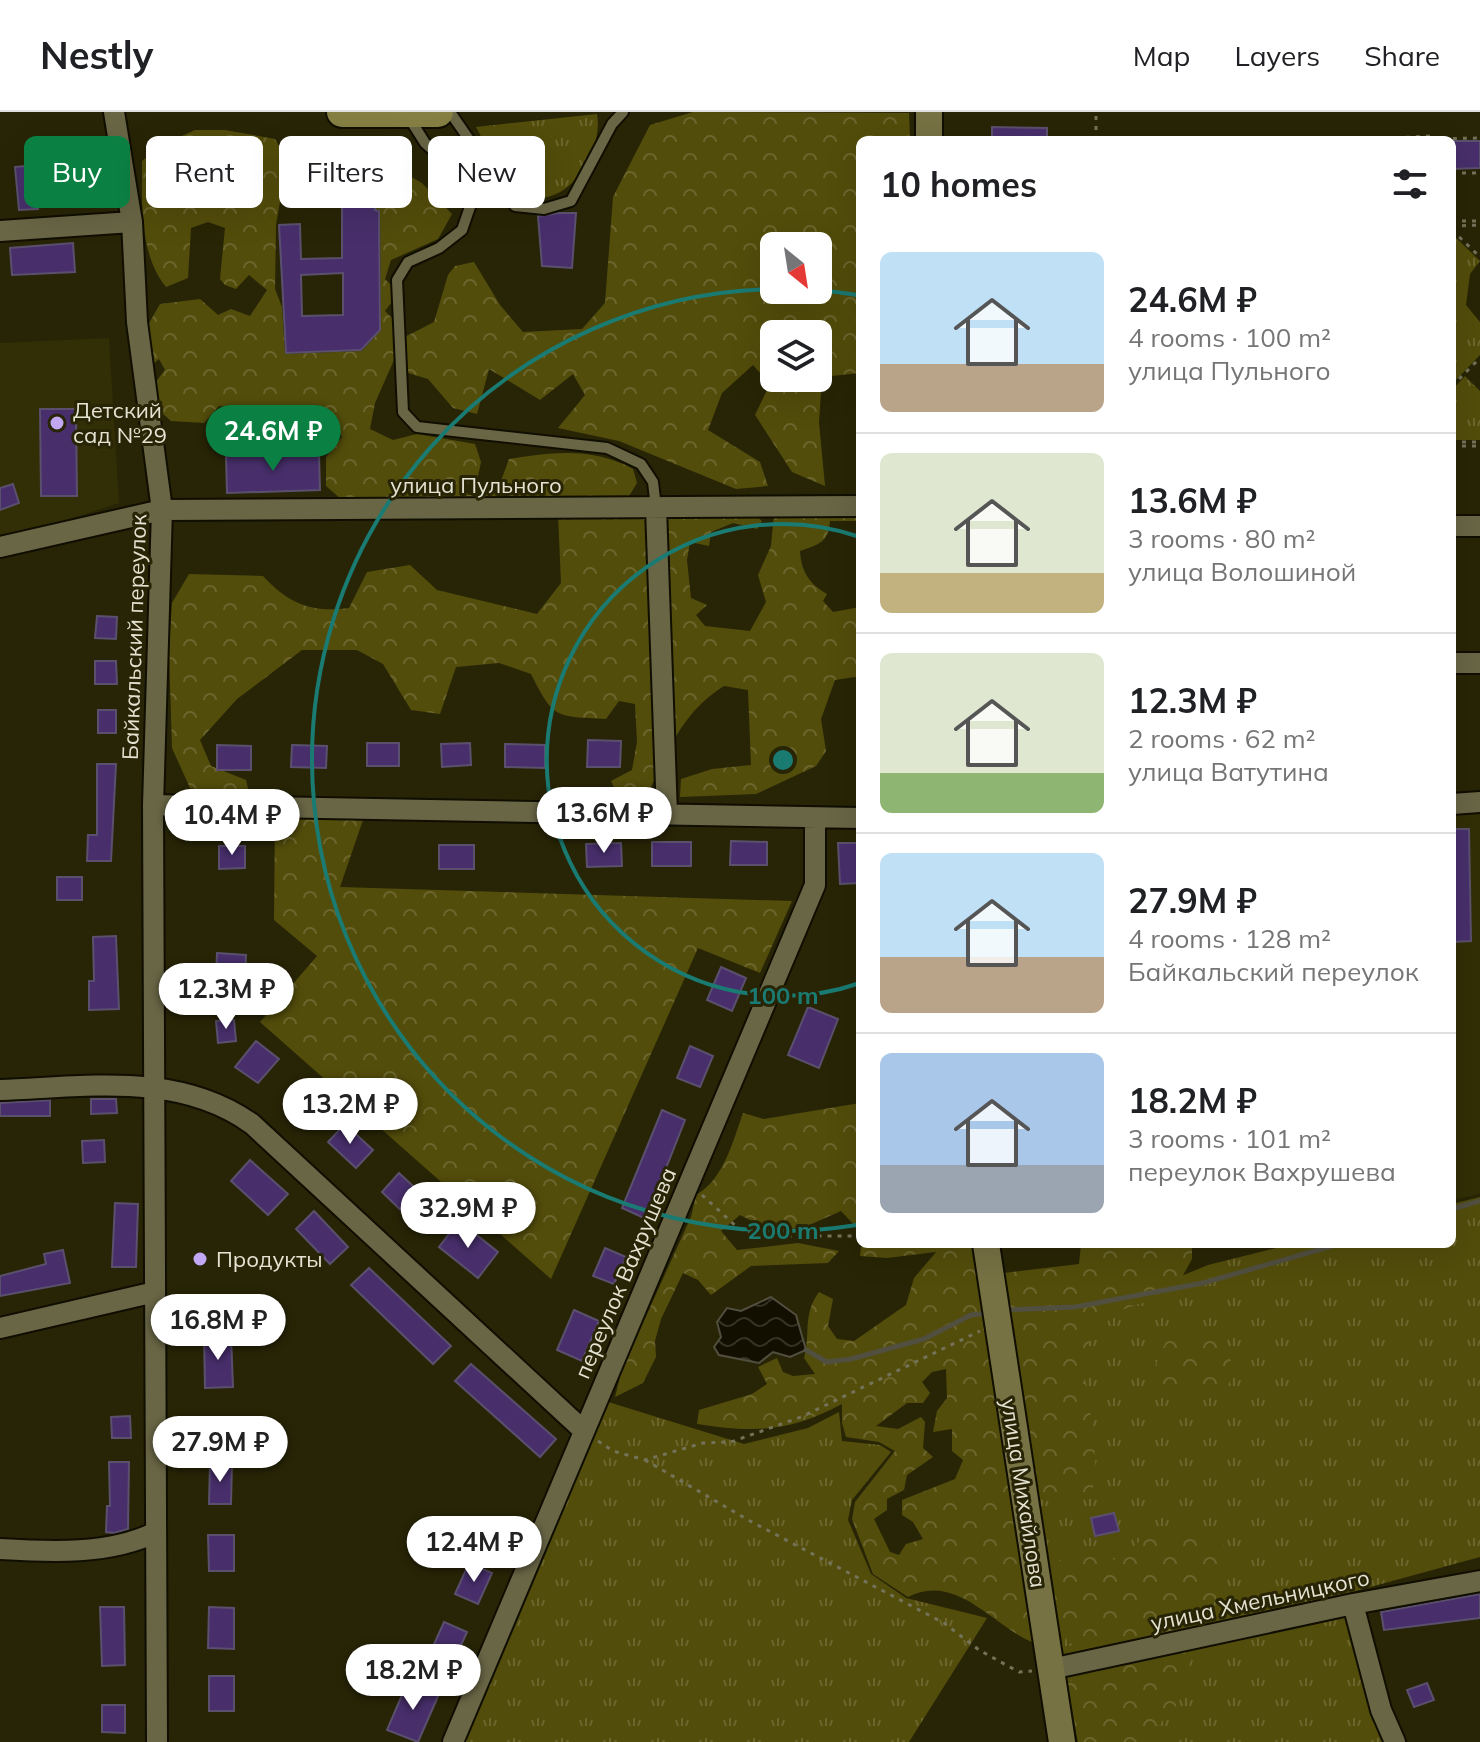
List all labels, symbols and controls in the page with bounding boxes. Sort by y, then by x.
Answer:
text: Nestly [40,31,153,79]
text: Map [1133,38,1190,73]
text: Layers [1234,38,1320,73]
text: Share [1364,38,1440,73]
chip: Buy [24,136,130,208]
chip: Rent [146,136,263,208]
chip: Filters [279,136,412,208]
chip: New [428,136,545,208]
icon: filters [1388,162,1432,206]
text: 10 homes [880,163,1037,206]
north arrow [760,232,832,304]
map controls [760,232,832,392]
text: 24.6M ₽ [1128,278,1257,321]
icon: home [944,284,1040,380]
button: layers [760,320,832,392]
text: 4 rooms · 100 m² [1128,321,1331,354]
text: улица Пульного [1128,354,1331,387]
place label: Детский сад №29 [73,396,167,449]
pin: 24.6M ₽ [199,405,347,473]
marker: Детский сад №29 [48,414,66,432]
text: 24.6M ₽ [224,414,322,447]
street label: улица Пульного [390,471,562,499]
text: 13.6M ₽ [1128,479,1257,522]
icon: home [944,485,1040,581]
street label: Байкальский переулок [116,513,152,760]
text: 3 rooms · 80 m² [1128,522,1315,555]
text: улица Волошиной [1128,555,1356,588]
text: 12.3M ₽ [1128,679,1257,722]
icon: home [944,685,1040,781]
text: 2 rooms · 62 m² [1128,722,1315,755]
centre of rings [769,746,797,774]
text: улица Ватутина [1128,755,1329,788]
pin: 13.6M ₽ [530,787,678,855]
pin: 10.4M ₽ [158,789,306,857]
text: 13.6M ₽ [555,796,653,829]
text: 10.4M ₽ [183,798,281,831]
text: 27.9M ₽ [1128,879,1257,922]
icon: home [944,885,1040,981]
text: 4 rooms · 128 m² [1128,922,1331,955]
text: Байкальский переулок [1128,955,1419,988]
pin: 12.3M ₽ [152,963,300,1031]
text: 12.3M ₽ [177,972,275,1005]
text: 100 m [747,980,819,1010]
pin: 13.2M ₽ [276,1078,424,1146]
text: 18.2M ₽ [1128,1079,1257,1122]
icon: home [944,1085,1040,1181]
text: 13.2M ₽ [301,1087,399,1120]
text: 3 rooms · 101 m² [1128,1122,1331,1155]
text: переулок Вахрушева [1128,1155,1396,1188]
street label: переулок Вахрушева [568,1163,682,1383]
pin: 32.9M ₽ [394,1182,542,1250]
text: 32.9M ₽ [419,1191,517,1224]
text: 200 m [747,1215,819,1245]
place label: Продукты [216,1245,323,1273]
marker: Продукты [191,1250,209,1268]
pin: 16.8M ₽ [144,1294,292,1362]
text: 16.8M ₽ [169,1303,267,1336]
street label: улица Михайлова [995,1396,1053,1590]
pin: 27.9M ₽ [146,1416,294,1484]
text: 27.9M ₽ [171,1425,269,1458]
pin: 12.4M ₽ [400,1516,548,1584]
text: 12.4M ₽ [425,1525,523,1558]
street label: улица Хмельницкого [1148,1563,1372,1637]
pin: 18.2M ₽ [339,1644,487,1712]
text: 18.2M ₽ [364,1653,462,1686]

